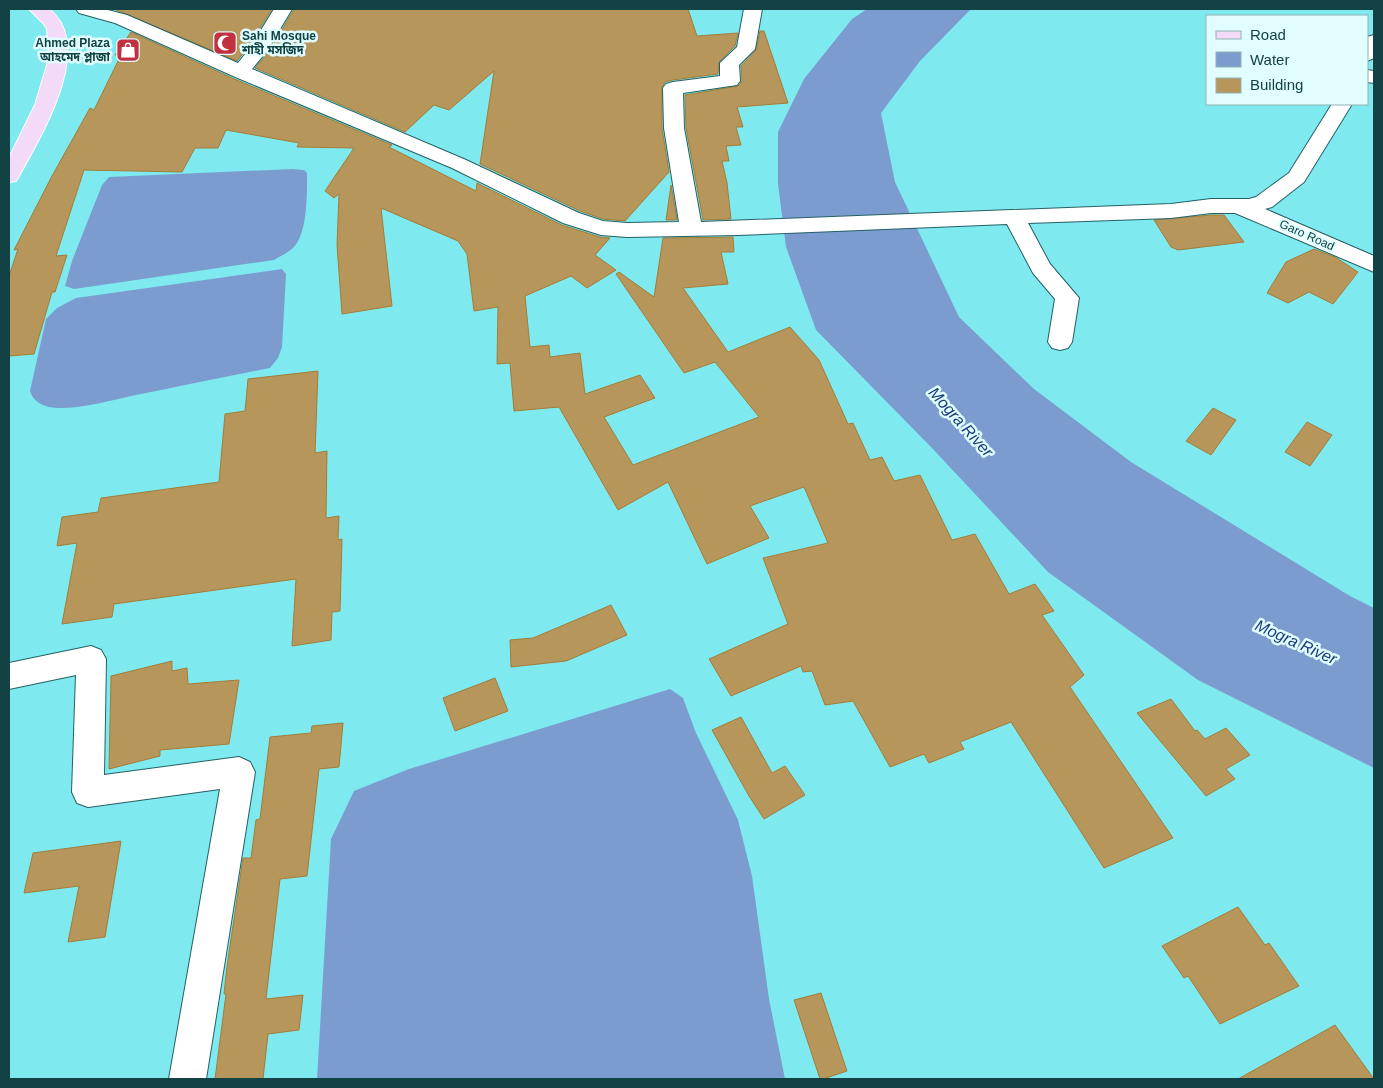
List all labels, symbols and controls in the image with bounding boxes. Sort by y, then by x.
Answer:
legend [1206,15,1368,105]
text: Road [1250,26,1286,43]
place label: Sahi Mosque শাহী মসজিদ [241,29,316,57]
mosque icon: Sahi Mosque শাহী মসজিদ [212,30,238,56]
place label: Ahmed Plaza আহমেদ প্লাজা [35,36,111,64]
shop icon: Ahmed Plaza আহমেদ প্লাজা [115,37,141,63]
text: Water [1250,51,1289,68]
text: Building [1250,76,1303,93]
street label: Garo Road [1277,217,1337,253]
water label: Mogra River [926,384,997,461]
water label: Mogra River [1253,617,1340,668]

